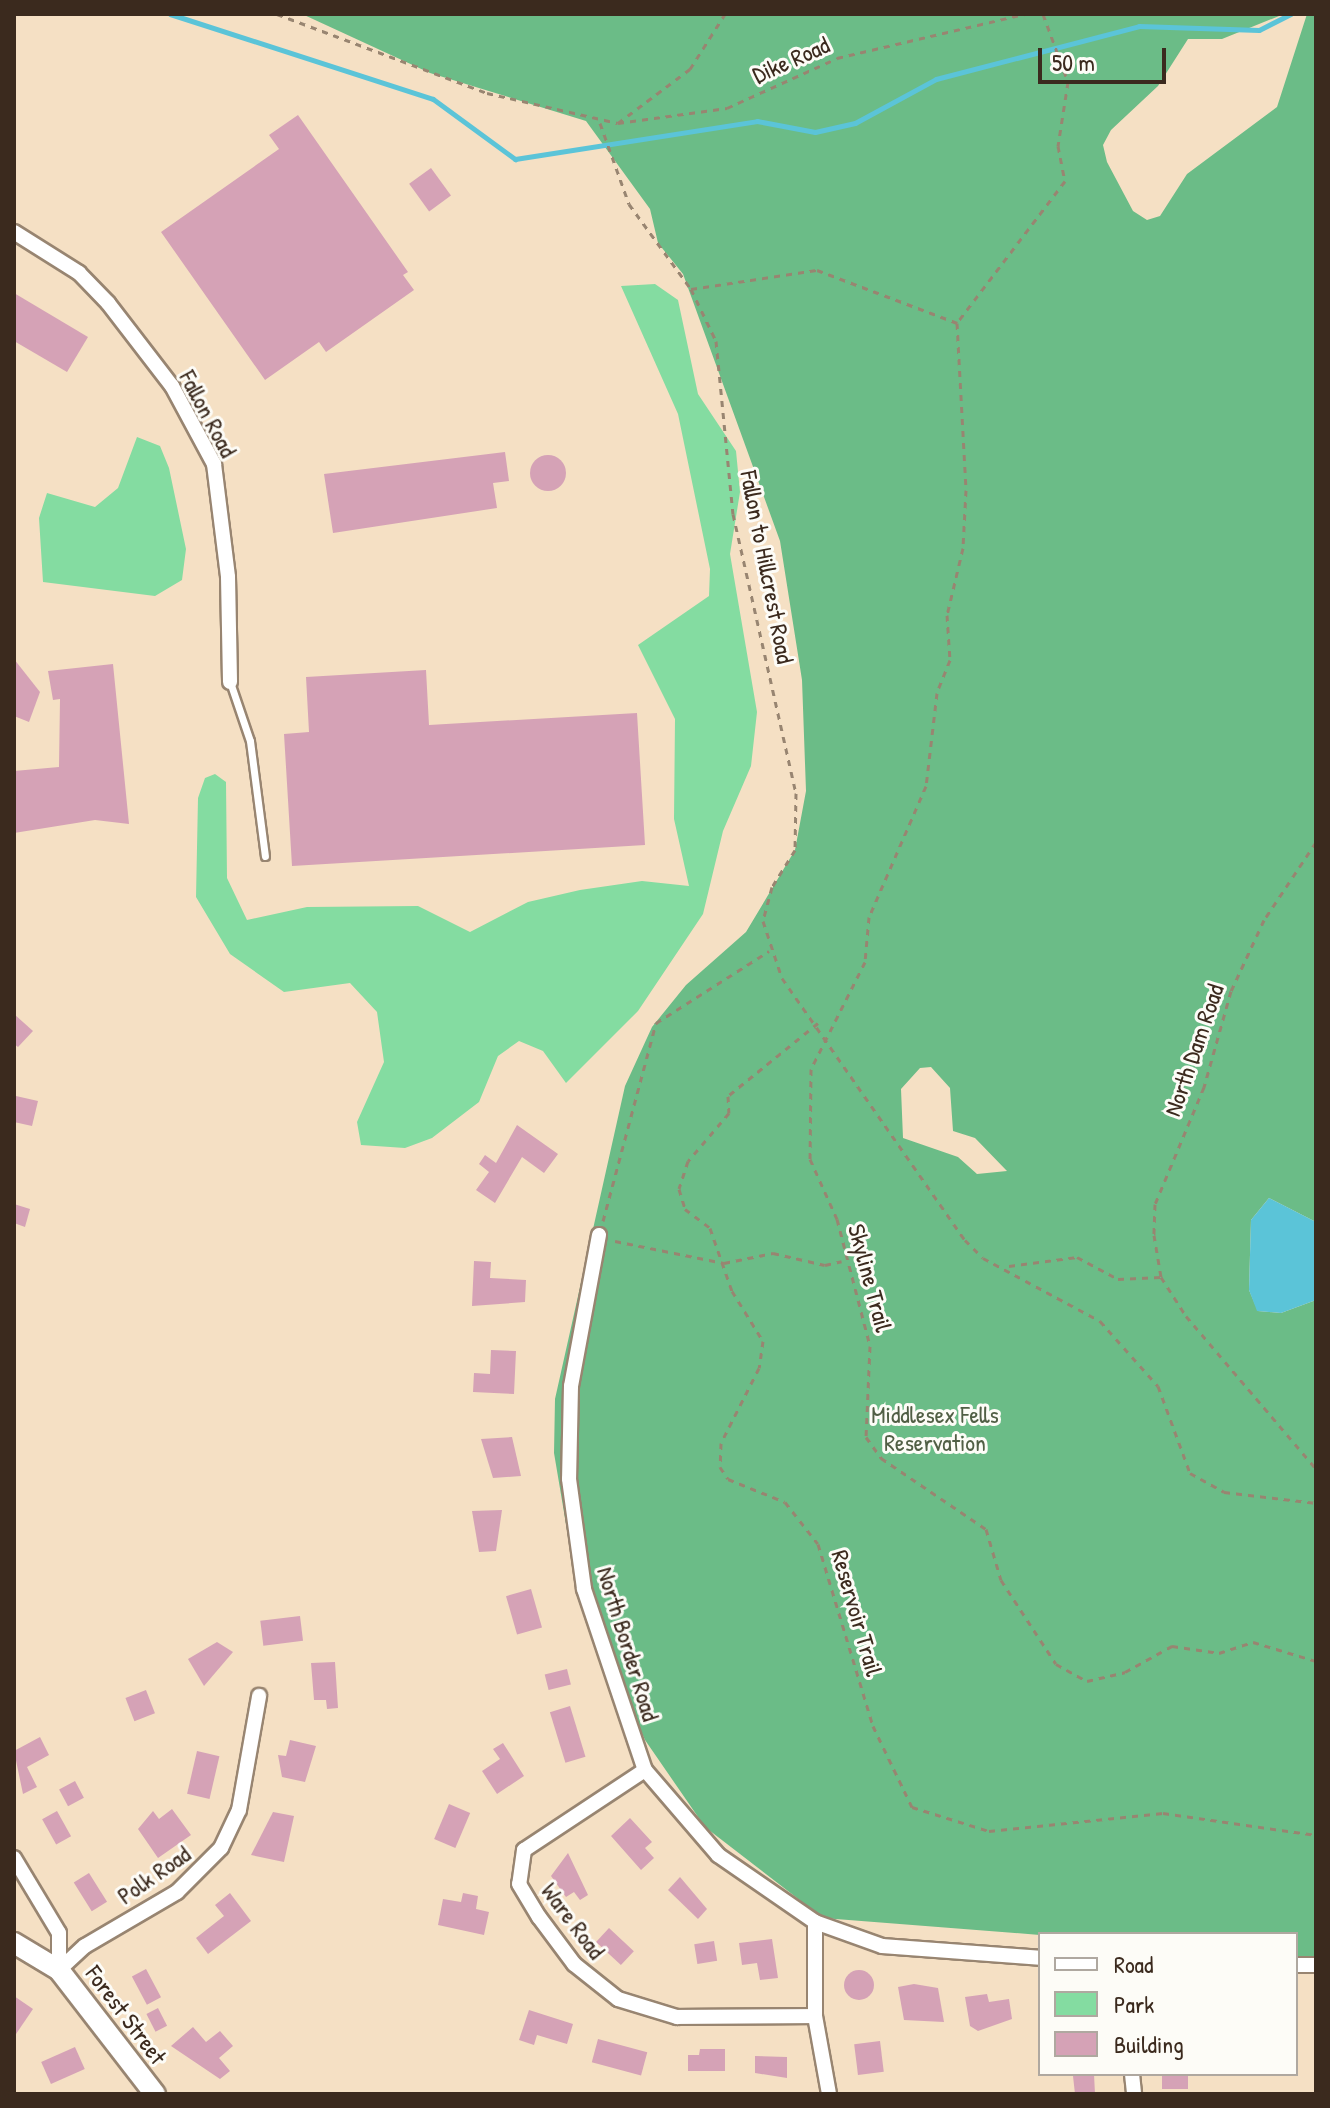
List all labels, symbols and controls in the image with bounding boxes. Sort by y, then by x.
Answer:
street label: Dike Road [748,30,834,90]
scale bar [1042,32,1170,82]
text: 50 m [1052,46,1095,78]
street label: Fallon Road [173,366,243,462]
street label: Fallon to Hillcrest Road [734,468,800,666]
street label: North Dam Road [1158,980,1230,1120]
street label: Skyline Trail [842,1221,898,1335]
park label: Middlesex Fells Reservation [871,1401,999,1457]
street label: Reservoir Trail [825,1547,889,1679]
street label: North Border Road [591,1563,665,1725]
street label: Polk Road [112,1840,196,1910]
street label: Ware Road [535,1877,611,1965]
legend [1038,1932,1298,2076]
text: Road [1114,1948,1153,1980]
street label: Forest Street [79,1960,173,2070]
text: Park [1114,1988,1154,2020]
text: Building [1114,2028,1184,2060]

